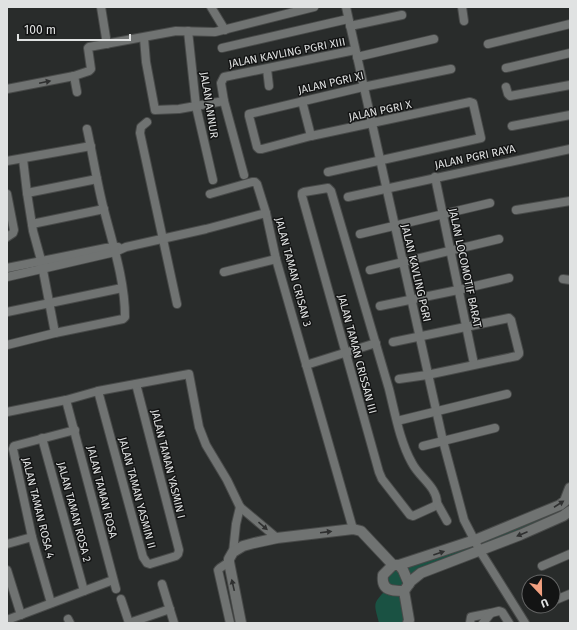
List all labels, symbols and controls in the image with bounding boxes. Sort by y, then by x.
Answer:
scale bar [18,16,130,42]
text: 100 m [24,23,56,37]
street label: JALAN KAVLING PGRI XIII [228,35,346,71]
street label: JALAN PGRI XI [297,69,365,97]
street label: JALAN ANNUR [197,71,221,140]
one-way arrow [39,79,52,85]
street label: JALAN PGRI X [347,98,413,124]
street label: JALAN PGRI RAYA [433,142,517,172]
street label: JALAN LOCOMOTIF BARAT [446,207,484,329]
street label: JALAN TAMAN CRISAN 3 [272,216,314,328]
street label: JALAN KAVLING PGRI [398,223,434,323]
street label: JALAN TAMAN CRISSAN III [335,293,379,415]
street label: JALAN TAMAN YASMIN I [148,408,188,520]
street label: JALAN TAMAN YASMIN II [116,436,158,550]
street label: JALAN TAMAN ROSA [84,444,120,540]
street label: JALAN TAMAN ROSA 4 [19,456,57,560]
street label: JALAN TAMAN ROSA 2 [54,460,94,564]
one-way arrow [553,501,565,508]
one-way arrow [258,521,267,530]
one-way arrow [320,529,332,536]
one-way arrow [517,531,528,537]
one-way arrow [433,550,445,556]
north arrow [521,574,561,614]
one-way arrow [230,579,236,591]
text: U [539,595,550,610]

